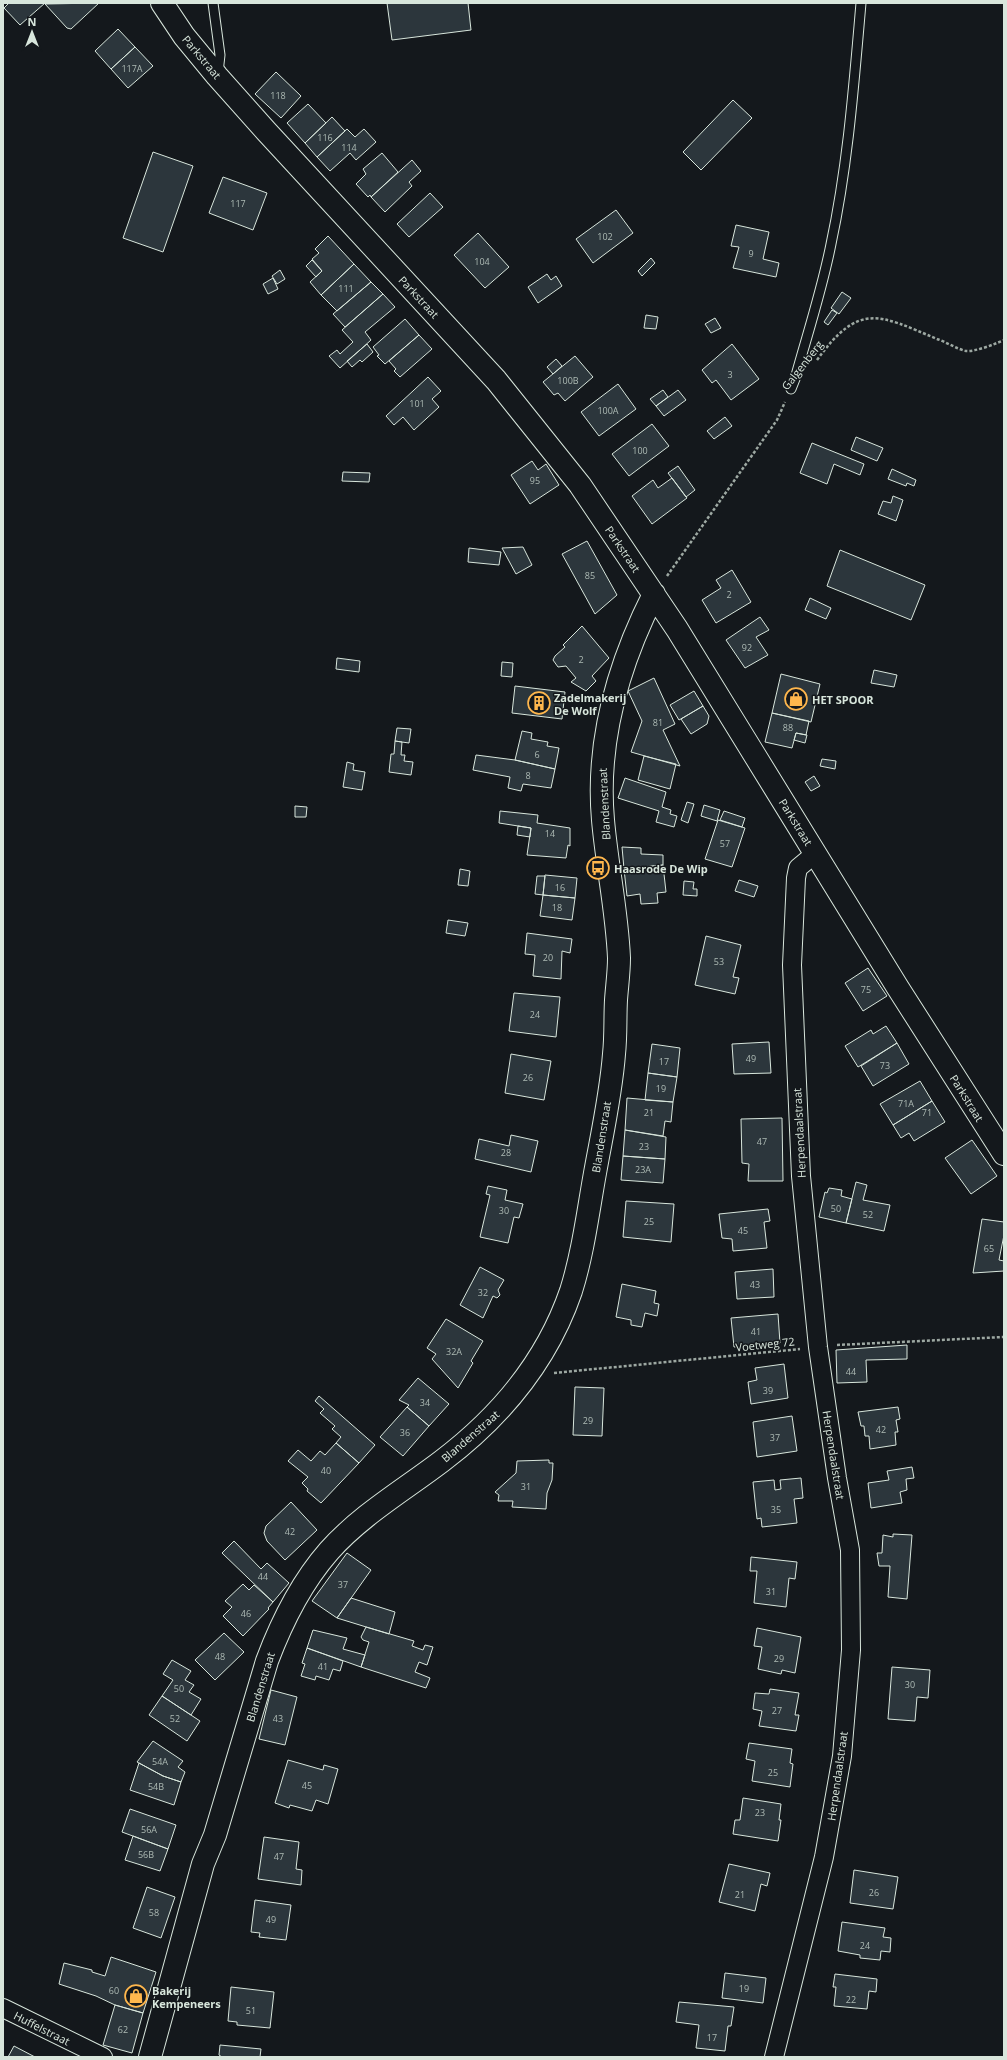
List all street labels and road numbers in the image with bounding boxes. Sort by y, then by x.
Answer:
street label: Parkstraat [179,32,225,82]
street label: Parkstraat [396,273,443,321]
street label: Galgenberg [778,337,826,393]
street label: Parkstraat [602,523,644,575]
street label: Blandenstraat [595,767,613,840]
street label: Parkstraat [776,796,816,848]
street label: Parkstraat [947,1072,987,1124]
street label: Herpendaalstraat [789,1088,809,1178]
street label: Blandenstraat [588,1100,614,1174]
street label: Voetweg 72 [735,1333,795,1355]
street label: Blandenstraat [438,1407,502,1465]
street label: Herpendaalstraat [820,1409,848,1501]
street label: Blandenstraat [242,1650,278,1724]
street label: Herpendaalstraat [823,1730,851,1822]
street label: Huffelstraat [11,2007,73,2049]

